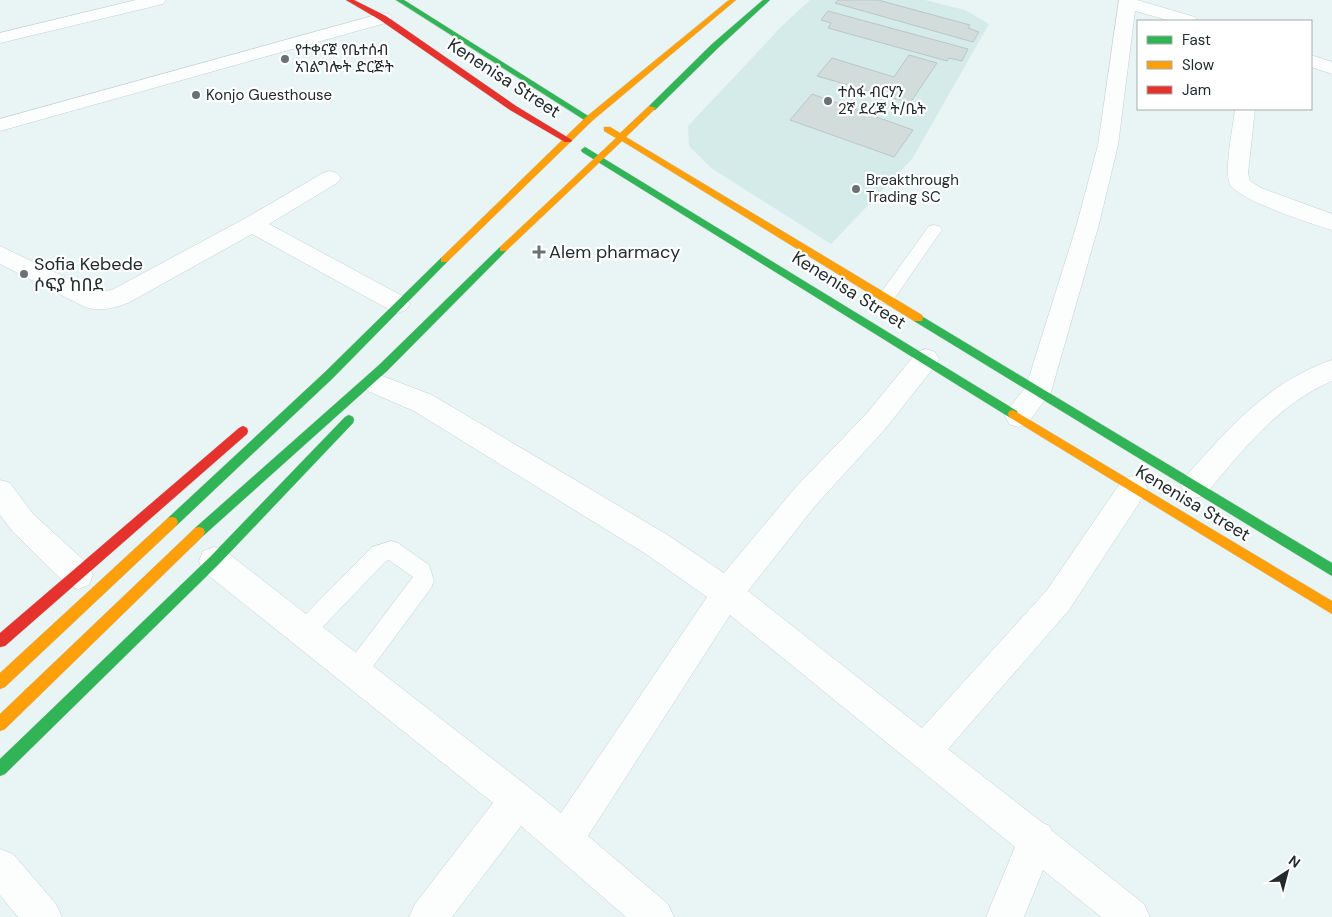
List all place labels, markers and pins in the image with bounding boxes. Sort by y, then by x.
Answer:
place label: የተቀናጀ የቤተሰብ አገልግሎት ድርጅት [295,40,394,77]
marker: የተቀናጀ የቤተሰብ አገልግሎት ድርጅት [279,53,291,65]
place label: ተስፋ ብርሃን 2ኛ ደረጃ ት/ቤት [838,82,926,119]
place label: Konjo Guesthouse [206,85,332,105]
marker: Konjo Guesthouse [190,89,202,101]
marker: ተስፋ ብርሃን 2ኛ ደረጃ ት/ቤት [822,95,834,107]
place label: Breakthrough Trading SC [866,170,959,207]
marker: Breakthrough Trading SC [850,183,862,195]
place label: Alem pharmacy [549,240,680,264]
marker: Alem pharmacy [533,246,545,258]
place label: Sofia Kebede ሶፍያ ከበደ [34,252,143,297]
marker: Sofia Kebede ሶፍያ ከበደ [18,268,30,280]

